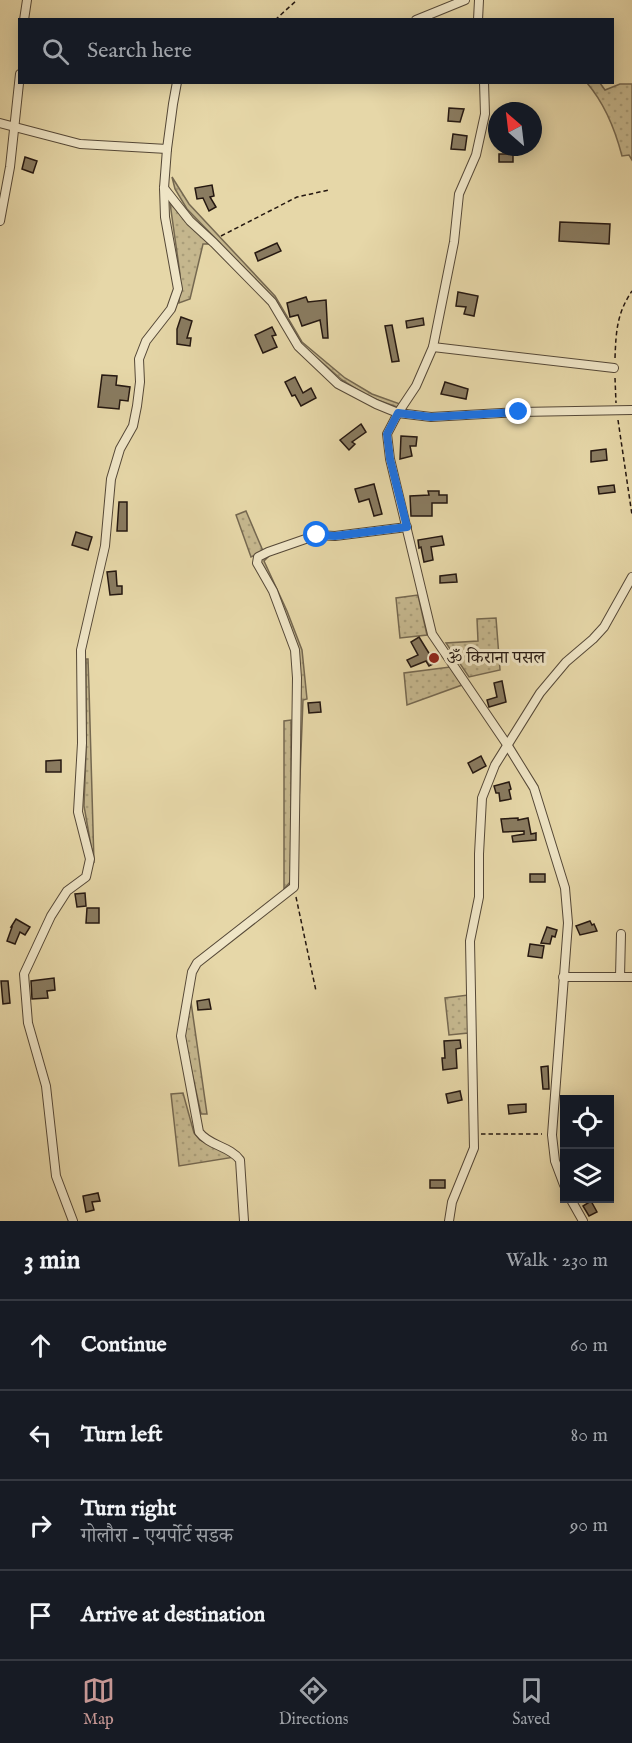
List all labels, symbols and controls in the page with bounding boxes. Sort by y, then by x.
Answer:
search box [18,18,614,84]
icon: search [39,35,72,68]
text: Search here [87,37,192,65]
north arrow [488,102,542,156]
route end [505,398,531,424]
route start [303,521,329,547]
place label: ॐ किराना पसल [446,647,546,670]
marker: ॐ किराना पसल [427,651,441,665]
map controls [560,1095,614,1203]
button: locate [560,1095,614,1149]
button: layers [560,1149,614,1203]
text: 3 min [24,1244,80,1277]
text: Walk · 230 m [506,1248,608,1273]
icon: ahead [24,1329,57,1362]
text: Continue [81,1331,167,1359]
text: 60 m [570,1333,608,1358]
icon: left [24,1419,57,1452]
text: Turn left [81,1421,163,1449]
text: 80 m [571,1423,608,1448]
text: Turn right [81,1495,176,1523]
icon: right [24,1509,57,1542]
text: 90 m [570,1513,608,1538]
text: गोलौरा - एयर्पोर्ट सडक [81,1524,233,1549]
icon: arrive [24,1599,57,1632]
text: Arrive at destination [81,1601,265,1629]
tab: Map [82,1674,115,1730]
tab: Directions [279,1674,348,1730]
tab: Saved [512,1674,550,1730]

